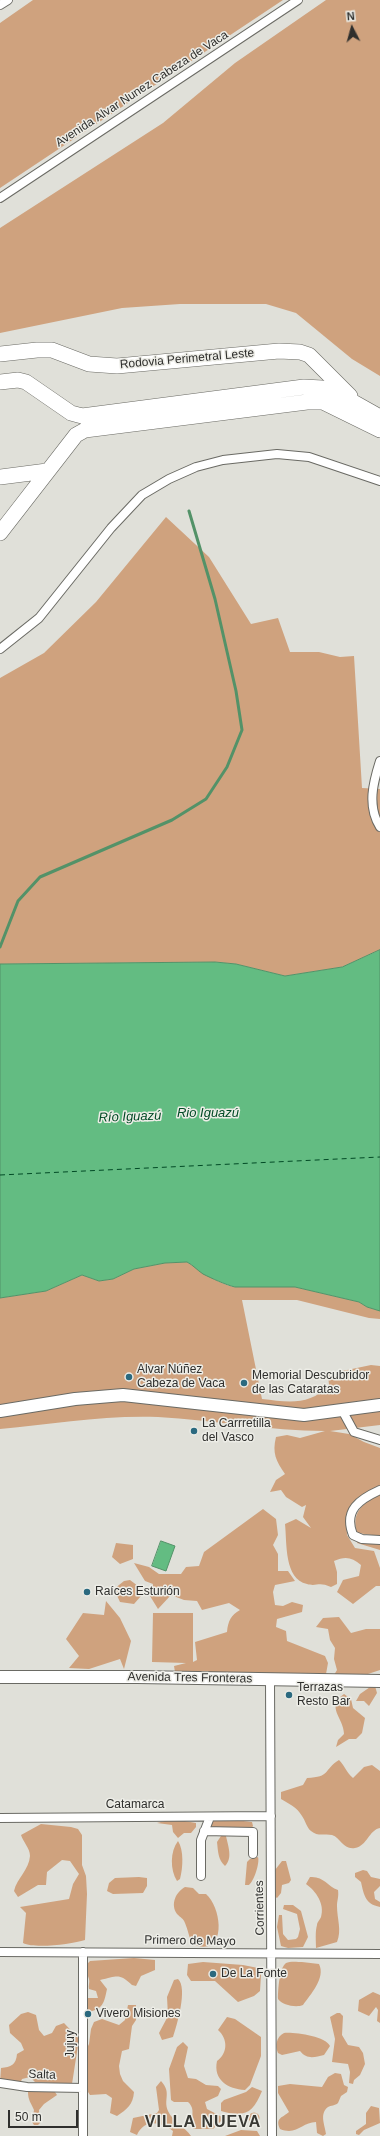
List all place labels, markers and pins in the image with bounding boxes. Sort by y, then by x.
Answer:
place label: Alvar Núñez Cabeza de Vaca [137,1363,225,1391]
place label: Memorial Descubridor de las Cataratas [252,1369,369,1397]
marker: Alvar Núñez Cabeza de Vaca [124,1372,134,1382]
marker: Memorial Descubridor de las Cataratas [239,1378,249,1388]
place label: La Carrretilla del Vasco [202,1417,271,1445]
marker: La Carrretilla del Vasco [189,1426,199,1436]
place label: Raíces Esturión [95,1585,180,1599]
marker: Raíces Esturión [82,1587,92,1597]
place label: Terrazas Resto Bar [297,1681,350,1709]
marker: Terrazas Resto Bar [284,1690,294,1700]
place label: De La Fonte [221,1967,287,1981]
marker: De La Fonte [208,1969,218,1979]
place label: Vivero Misiones [96,2007,180,2021]
marker: Vivero Misiones [83,2009,93,2019]

